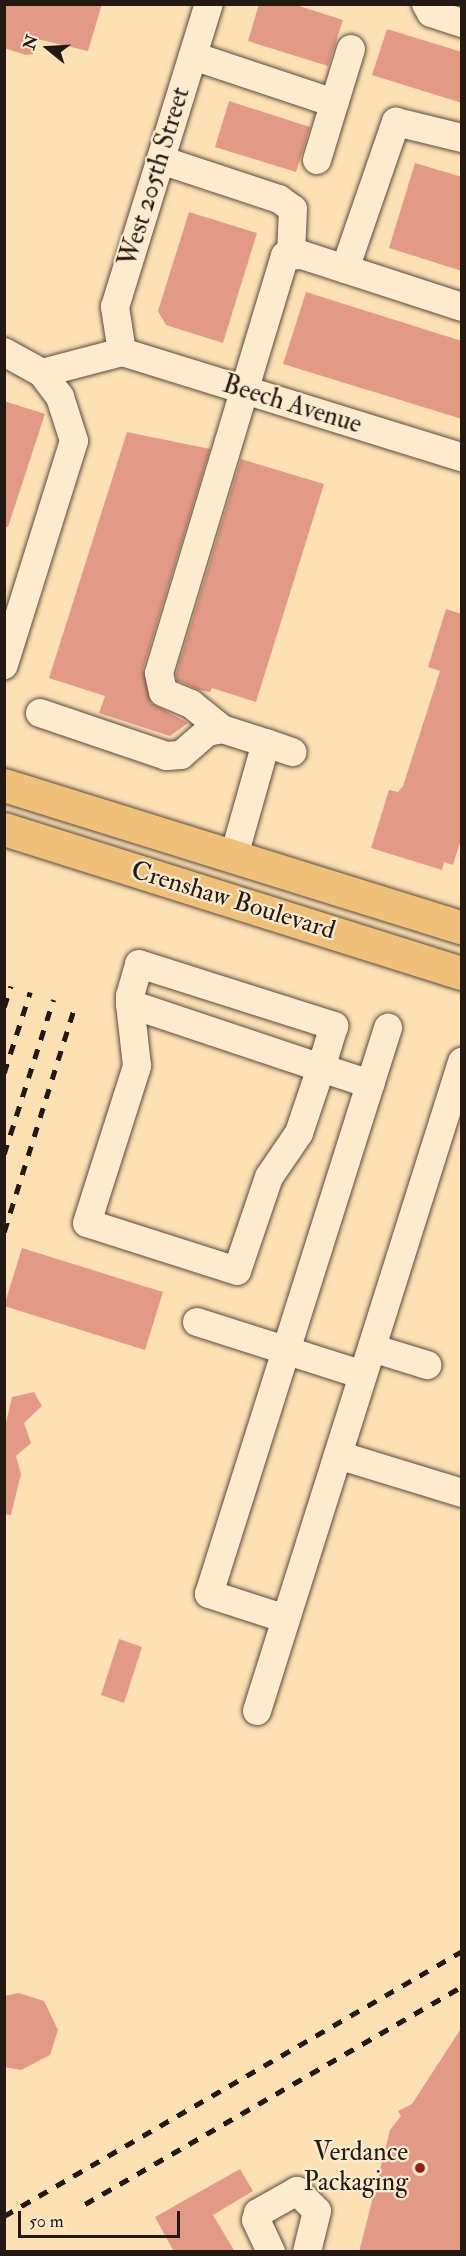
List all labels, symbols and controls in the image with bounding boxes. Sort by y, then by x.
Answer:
north arrow [18,18,78,78]
text: N [19,33,43,52]
street label: West 205th Street [113,84,197,270]
street label: Beech Avenue [219,369,365,441]
street label: Crenshaw Boulevard [127,855,339,947]
place label: Verdance Packaging [303,2137,408,2198]
marker: Verdance Packaging [413,2161,427,2175]
scale bar [21,2199,183,2237]
text: 50 m [29,2210,64,2233]

